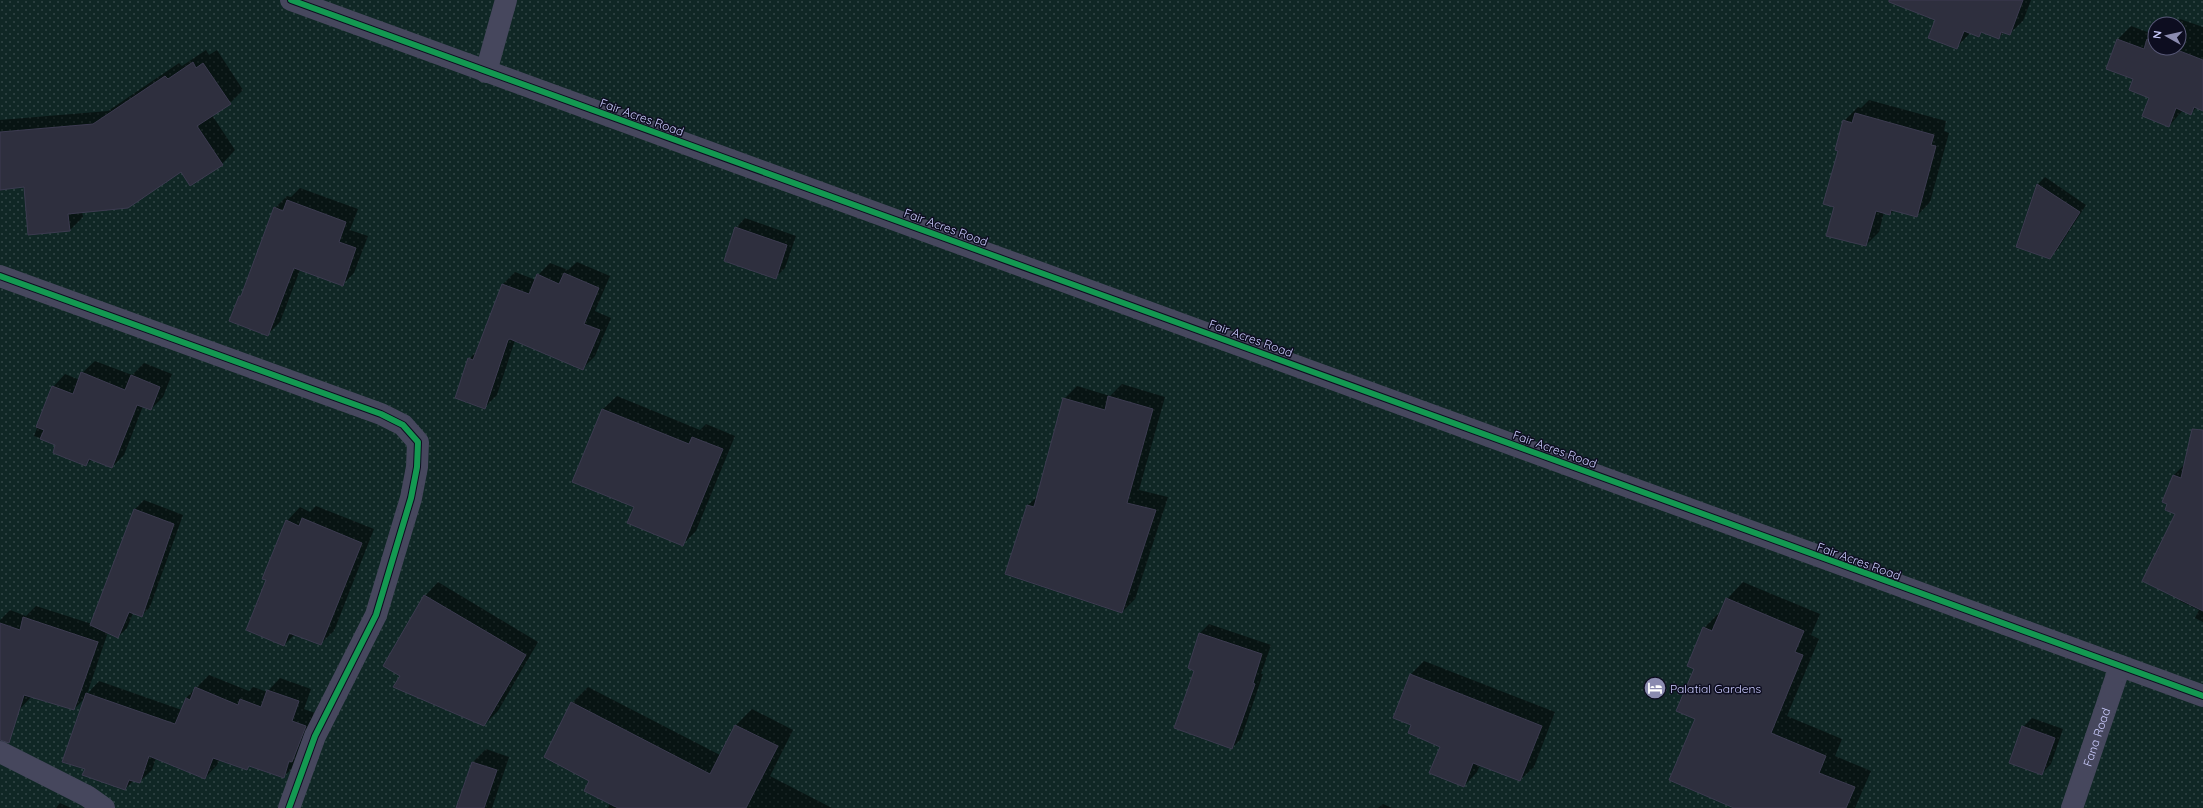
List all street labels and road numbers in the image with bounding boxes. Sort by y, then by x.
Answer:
street label: Fair Acres Road [598,95,686,139]
street label: Fair Acres Road [902,205,990,249]
street label: Fair Acres Road [1207,316,1295,360]
street label: Fair Acres Road [1511,427,1599,471]
street label: Fair Acres Road [1815,539,1903,583]
street label: Fana Road [2079,706,2113,768]

